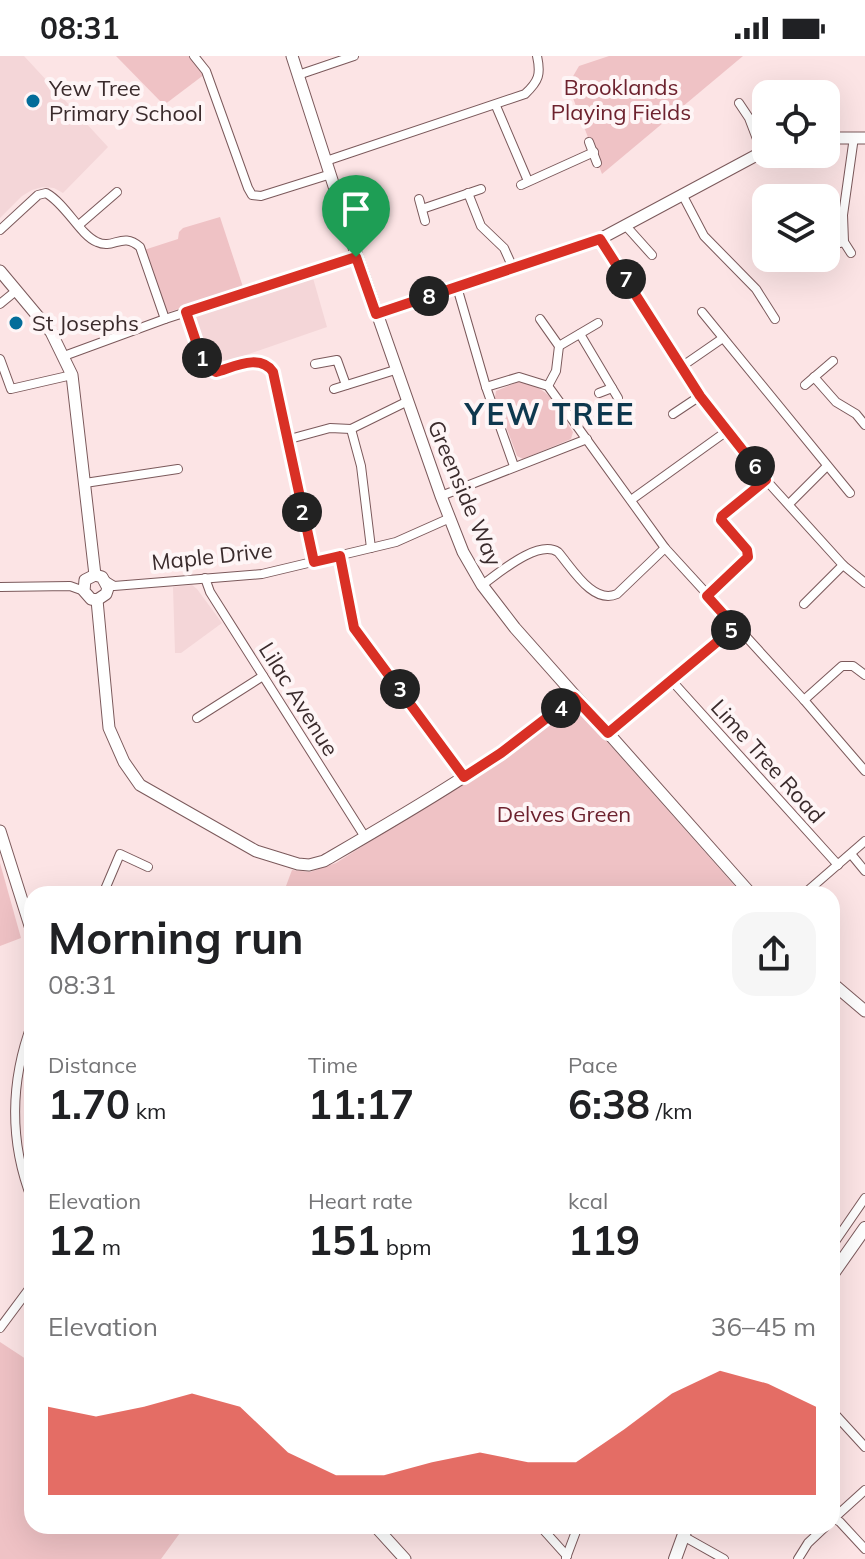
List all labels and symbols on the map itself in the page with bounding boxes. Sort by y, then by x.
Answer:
park label: Brooklands Playing Fields [551,73,691,126]
place label: Yew Tree Primary School [48,74,203,127]
marker: Yew Tree Primary School [24,92,42,110]
pin [322,175,390,257]
pin: 7 [606,259,646,299]
pin: 8 [409,276,449,316]
place label: St Josephs [32,309,139,337]
marker: St Josephs [7,314,25,332]
pin: 1 [182,338,222,378]
district label: YEW TREE [464,395,635,433]
street label: Greenside Way [422,416,508,570]
pin: 6 [735,446,775,486]
pin: 2 [282,492,322,532]
street label: Maple Drive [150,536,274,576]
pin: 5 [711,610,751,650]
street label: Lilac Avenue [253,637,345,761]
pin: 3 [380,669,420,709]
pin: 4 [541,688,581,728]
street label: Lime Tree Road [705,693,831,829]
park label: Delves Green [497,800,631,828]

